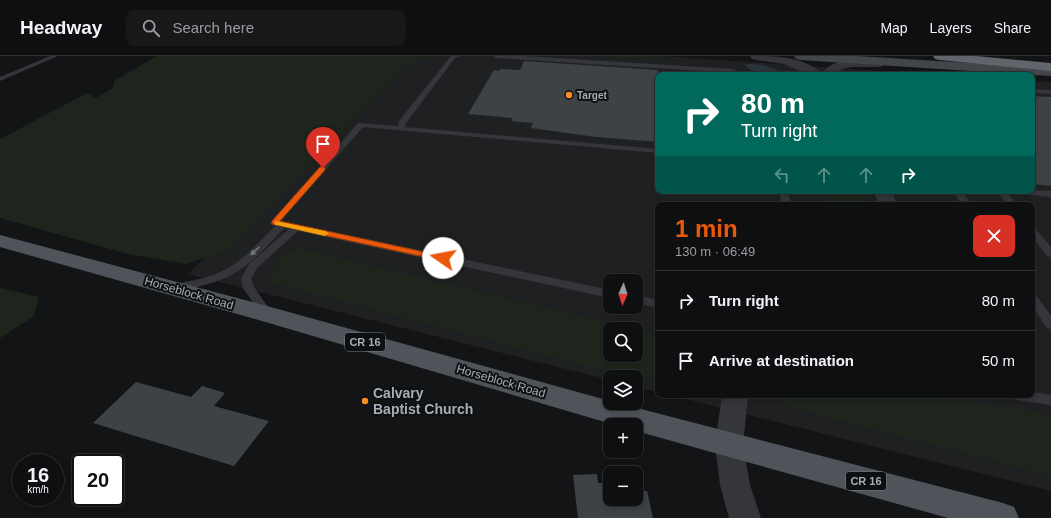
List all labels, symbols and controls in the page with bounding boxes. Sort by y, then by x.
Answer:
search box [126,10,406,46]
text: Headway [20,17,102,38]
icon: search [140,17,162,39]
text: Search here [172,19,254,36]
text: Map [880,20,908,36]
text: Layers [930,20,972,36]
text: Share [994,20,1031,36]
icon: right [675,88,727,140]
text: 80 m [741,88,805,119]
marker: Target [564,90,574,100]
place label: Target [577,90,607,101]
text: Turn right [741,121,817,141]
pin [306,127,340,168]
icon: arrive [312,133,334,155]
icon: left [771,164,793,186]
icon: ahead [813,164,835,186]
icon: ahead [855,164,877,186]
icon: right [897,164,919,186]
text: 1 min [675,215,738,242]
button: close [973,215,1015,257]
position arrow [422,237,464,279]
text: 130 m · 06:49 [675,244,755,259]
one-way arrow [250,246,260,256]
street label: Horseblock Road [143,274,235,312]
north arrow [603,274,643,314]
map controls [603,274,643,506]
icon: right [675,290,697,312]
text: Turn right [709,292,779,309]
text: 80 m [982,292,1015,309]
button: search [603,322,643,362]
road number: CR 16 [345,333,385,351]
icon: arrive [675,350,697,372]
text: Arrive at destination [709,352,854,369]
text: 50 m [982,352,1015,369]
street label: Horseblock Road [455,362,547,400]
button: layers [603,370,643,410]
place label: Calvary Baptist Church [373,385,473,417]
marker: Calvary Baptist Church [360,396,370,406]
button: + [603,418,643,458]
speed limit sign: 20 [72,454,124,506]
text: 16 [27,464,49,486]
button: − [603,466,643,506]
road number: CR 16 [846,472,886,490]
text: km/h [27,484,49,495]

